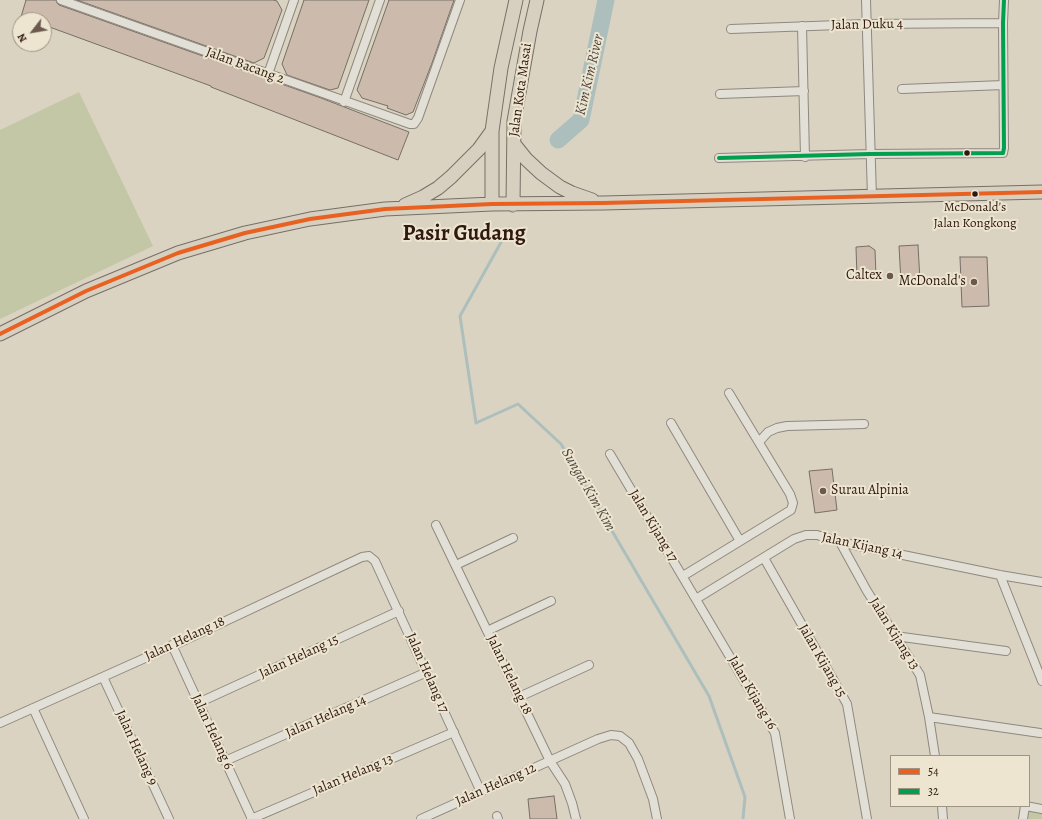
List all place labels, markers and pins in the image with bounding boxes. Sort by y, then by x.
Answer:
unlabelled marker [962,148,972,158]
marker: McDonald's Jalan Kongkong [970,189,980,199]
place label: McDonald's Jalan Kongkong [933,200,1017,231]
place label: Caltex [846,268,882,284]
marker: Caltex [885,271,895,281]
place label: McDonald's [899,274,966,290]
marker: McDonald's [969,277,979,287]
place label: Surau Alpinia [831,483,909,499]
marker: Surau Alpinia [818,486,828,496]

